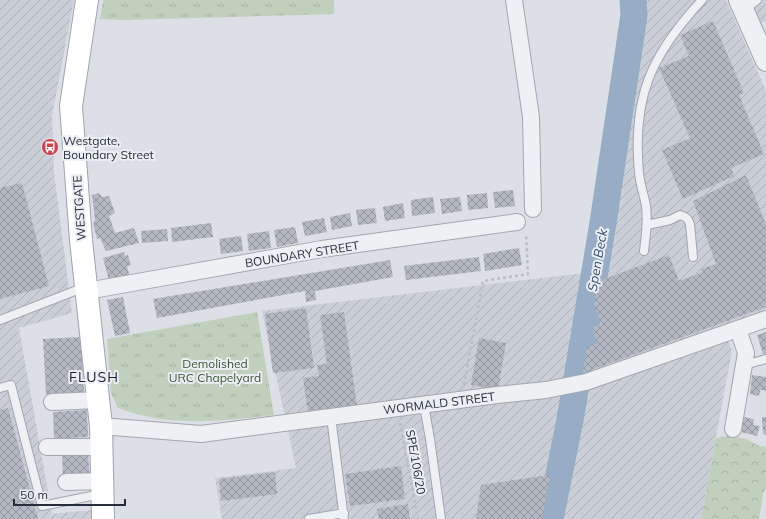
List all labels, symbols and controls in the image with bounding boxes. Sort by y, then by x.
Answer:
place label: Westgate, Boundary Street [63,133,154,162]
bus stop icon: Westgate, Boundary Street [40,137,60,157]
street label: WESTGATE [69,175,89,241]
water label: Spen Beck [584,227,610,292]
street label: BOUNDARY STREET [244,237,361,270]
park label: Demolished URC Chapelyard [169,356,261,385]
district label: FLUSH [69,368,119,386]
street label: WORMALD STREET [382,389,496,417]
street label: SPE/106/20 [403,428,429,496]
scale bar [14,481,125,507]
text: 50 m [20,487,48,502]

